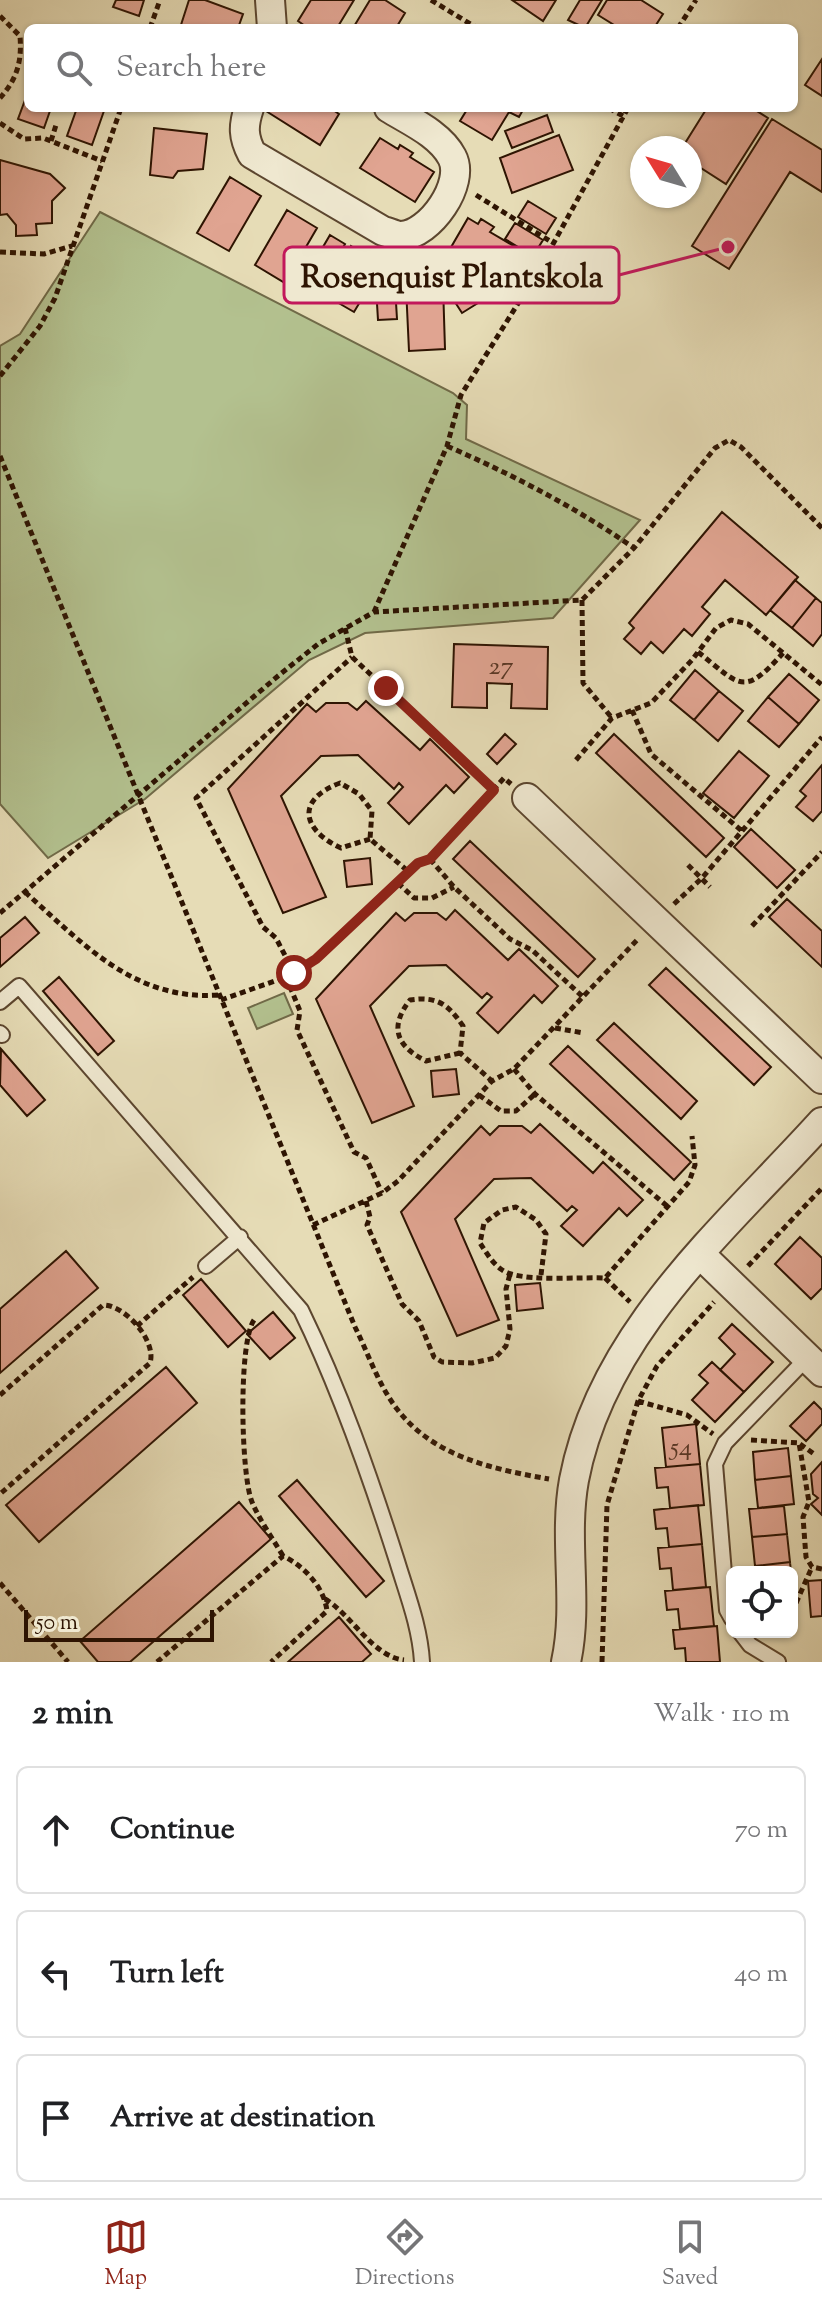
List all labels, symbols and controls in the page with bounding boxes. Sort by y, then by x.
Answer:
search box [24,24,798,112]
icon: search [52,46,96,90]
text: Search here [116,47,266,90]
north arrow [630,136,702,208]
callout: Rosenquist Plantskola [284,247,619,303]
text: Rosenquist Plantskola [301,256,604,302]
house number: 27 [488,649,514,686]
route end [368,670,404,706]
route start [276,955,312,991]
house number: 54 [668,1430,692,1467]
map controls [726,1566,798,1638]
button: locate [726,1566,798,1638]
scale bar [24,1606,214,1642]
text: 50 m [36,1608,78,1640]
text: 2 min [32,1690,113,1739]
text: Walk · 110 m [653,1696,790,1733]
icon: ahead [34,1808,78,1852]
text: Continue [110,1809,235,1852]
text: 70 m [735,1812,788,1849]
icon: left [34,1952,78,1996]
text: Turn left [110,1953,224,1996]
text: 40 m [734,1956,788,1993]
icon: arrive [34,2096,78,2140]
text: Arrive at destination [110,2097,375,2140]
tab: Map [104,2215,148,2295]
tab: Directions [355,2215,454,2295]
tab: Saved [662,2215,718,2295]

